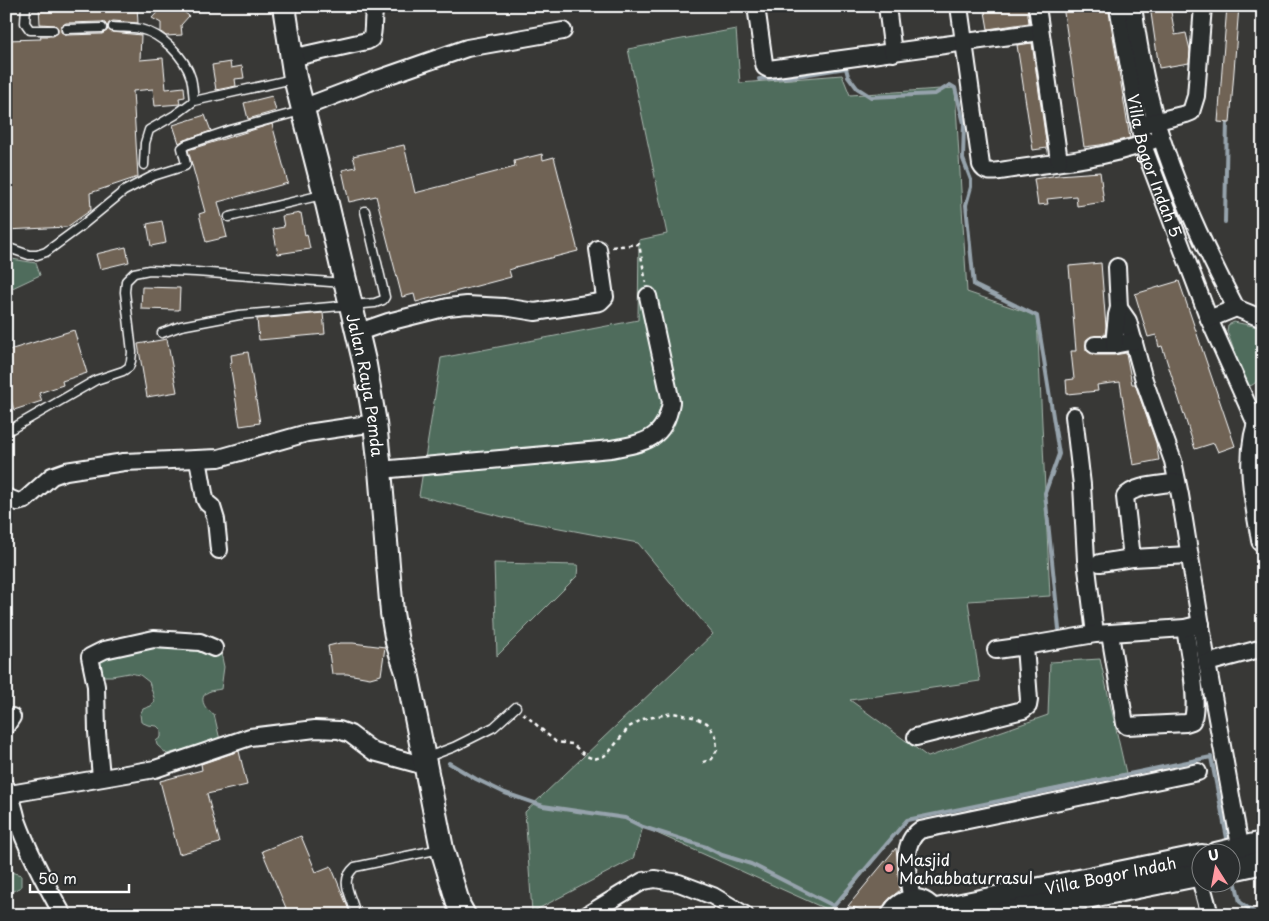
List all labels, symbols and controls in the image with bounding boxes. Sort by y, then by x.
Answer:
street label: Villa Bogor Indah 5 [1122,92,1189,240]
street label: Jalan Raya Pemda [341,311,391,458]
text: U [1206,843,1221,866]
north arrow [1192,844,1242,894]
place label: Masjid Mahabbaturrasul [899,847,1033,889]
street label: Villa Bogor Indah [1042,850,1178,900]
scale bar [30,861,129,893]
marker: Masjid Mahabbaturrasul [883,862,895,874]
text: 50 m [38,866,77,889]

